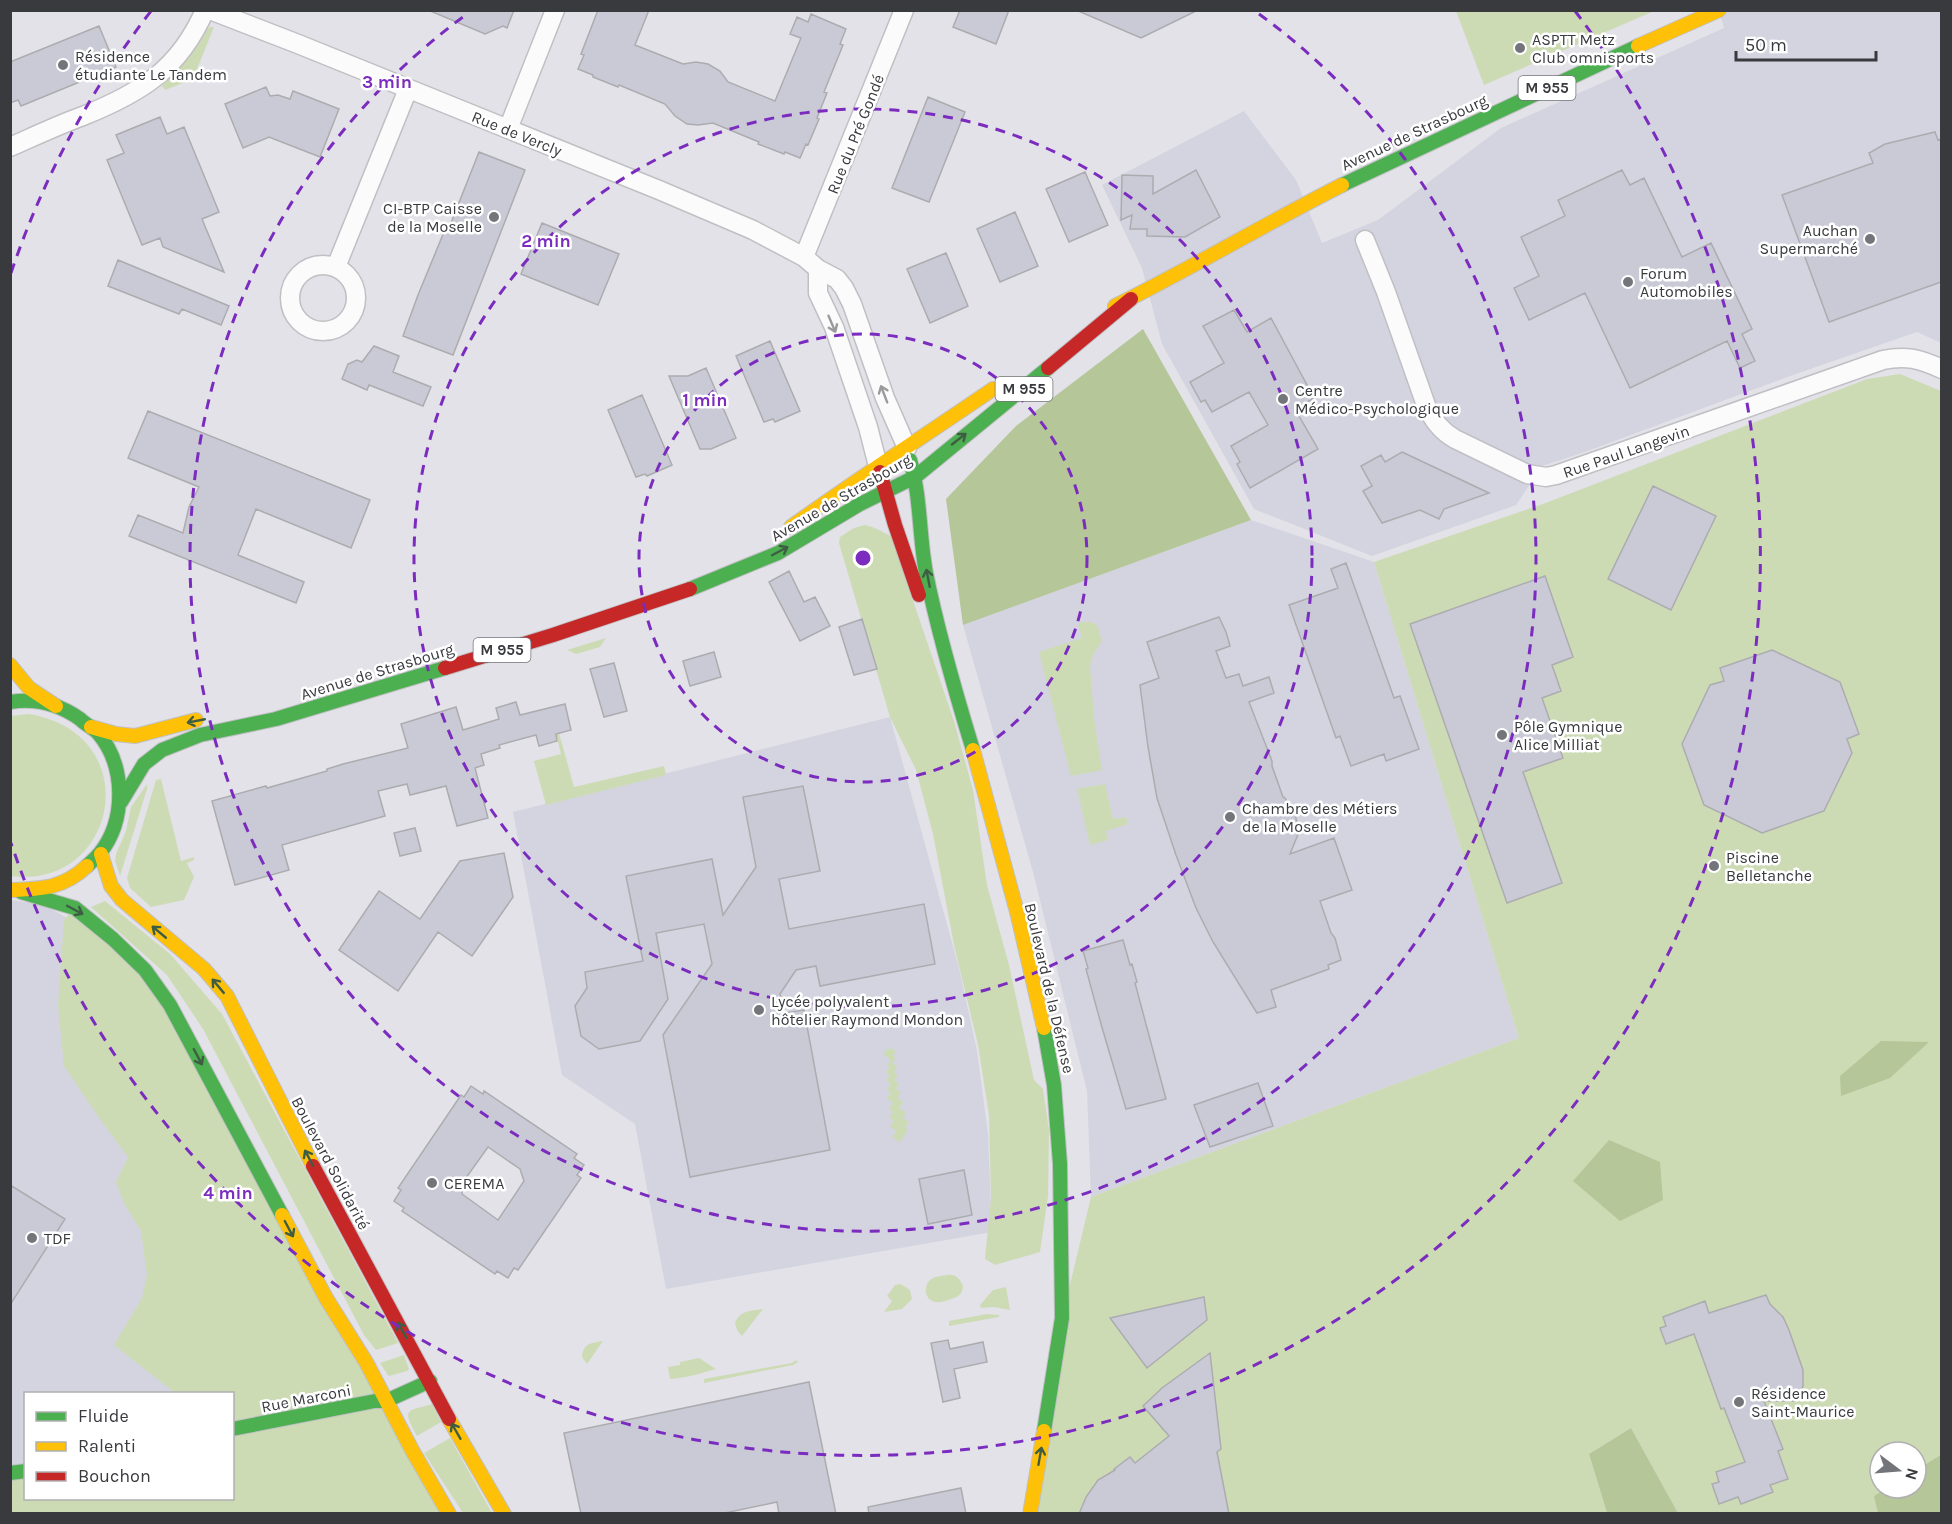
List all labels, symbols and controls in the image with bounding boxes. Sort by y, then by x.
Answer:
scale bar [1736,24,1876,62]
place label: ASPTT Metz Club omnisports [1532,30,1654,67]
text: 50 m [1745,34,1787,56]
marker: ASPTT Metz Club omnisports [1513,41,1527,55]
place label: Résidence étudiante Le Tandem [75,47,227,84]
marker: Résidence étudiante Le Tandem [56,58,70,72]
text: 3 min [362,71,412,93]
street label: Rue du Pré Gondé [823,72,888,197]
road number: M 955 [1518,76,1576,100]
street label: Avenue de Strasbourg [1338,90,1490,175]
street label: Rue de Vercly [469,107,565,160]
place label: CI-BTP Caisse de la Moselle [383,199,482,236]
marker: CI-BTP Caisse de la Moselle [487,210,501,224]
place label: Auchan Supermarché [1760,221,1858,258]
text: 2 min [521,230,571,252]
marker: Auchan Supermarché [1863,232,1877,246]
place label: Forum Automobiles [1640,264,1733,301]
marker: Forum Automobiles [1621,275,1635,289]
one-way arrow [827,315,838,333]
road number: M 955 [996,377,1052,401]
place label: Centre Médico-Psychologique [1295,381,1459,418]
one-way arrow [878,386,889,404]
text: 1 min [682,389,728,411]
marker: Centre Médico-Psychologique [1276,392,1290,406]
street label: Rue Paul Langevin [1560,421,1692,482]
one-way arrow [951,432,967,445]
street label: Avenue de Strasbourg [768,449,915,545]
one-way arrow [771,545,789,557]
centre of rings [853,548,873,568]
one-way arrow [922,569,933,588]
road number: M 955 [474,638,530,662]
street label: Avenue de Strasbourg [298,639,456,704]
one-way arrow [187,716,207,727]
place label: Pôle Gymnique Alice Milliat [1514,717,1623,754]
marker: Pôle Gymnique Alice Milliat [1495,728,1509,742]
place label: Chambre des Métiers de la Moselle [1242,799,1397,836]
marker: Chambre des Métiers de la Moselle [1223,810,1237,824]
place label: Piscine Belletanche [1726,848,1812,885]
marker: Piscine Belletanche [1707,859,1721,873]
street label: Boulevard de la Défense [1021,901,1078,1075]
one-way arrow [65,905,83,916]
one-way arrow [151,925,167,938]
one-way arrow [212,978,225,994]
place label: Lycée polyvalent hôtelier Raymond Mondon [771,992,963,1029]
marker: Lycée polyvalent hôtelier Raymond Mondon [752,1003,766,1017]
one-way arrow [192,1047,204,1065]
street label: Boulevard Solidarité [287,1094,374,1233]
one-way arrow [303,1150,315,1167]
place label: CEREMA [444,1174,504,1193]
marker: CEREMA [425,1176,439,1190]
text: 4 min [203,1182,253,1204]
one-way arrow [283,1220,295,1237]
place label: TDF [44,1229,71,1248]
marker: TDF [25,1231,39,1245]
one-way arrow [396,1322,408,1339]
street label: Rue Marconi [260,1380,353,1417]
place label: Résidence Saint-Maurice [1751,1384,1855,1421]
legend [24,1392,234,1500]
marker: Résidence Saint-Maurice [1732,1395,1746,1409]
text: Fluide [78,1405,129,1427]
one-way arrow [450,1423,462,1440]
text: Ralenti [78,1435,136,1457]
north arrow [1868,1440,1928,1500]
one-way arrow [1035,1447,1046,1466]
text: Bouchon [78,1465,151,1487]
text: N [1901,1466,1923,1482]

